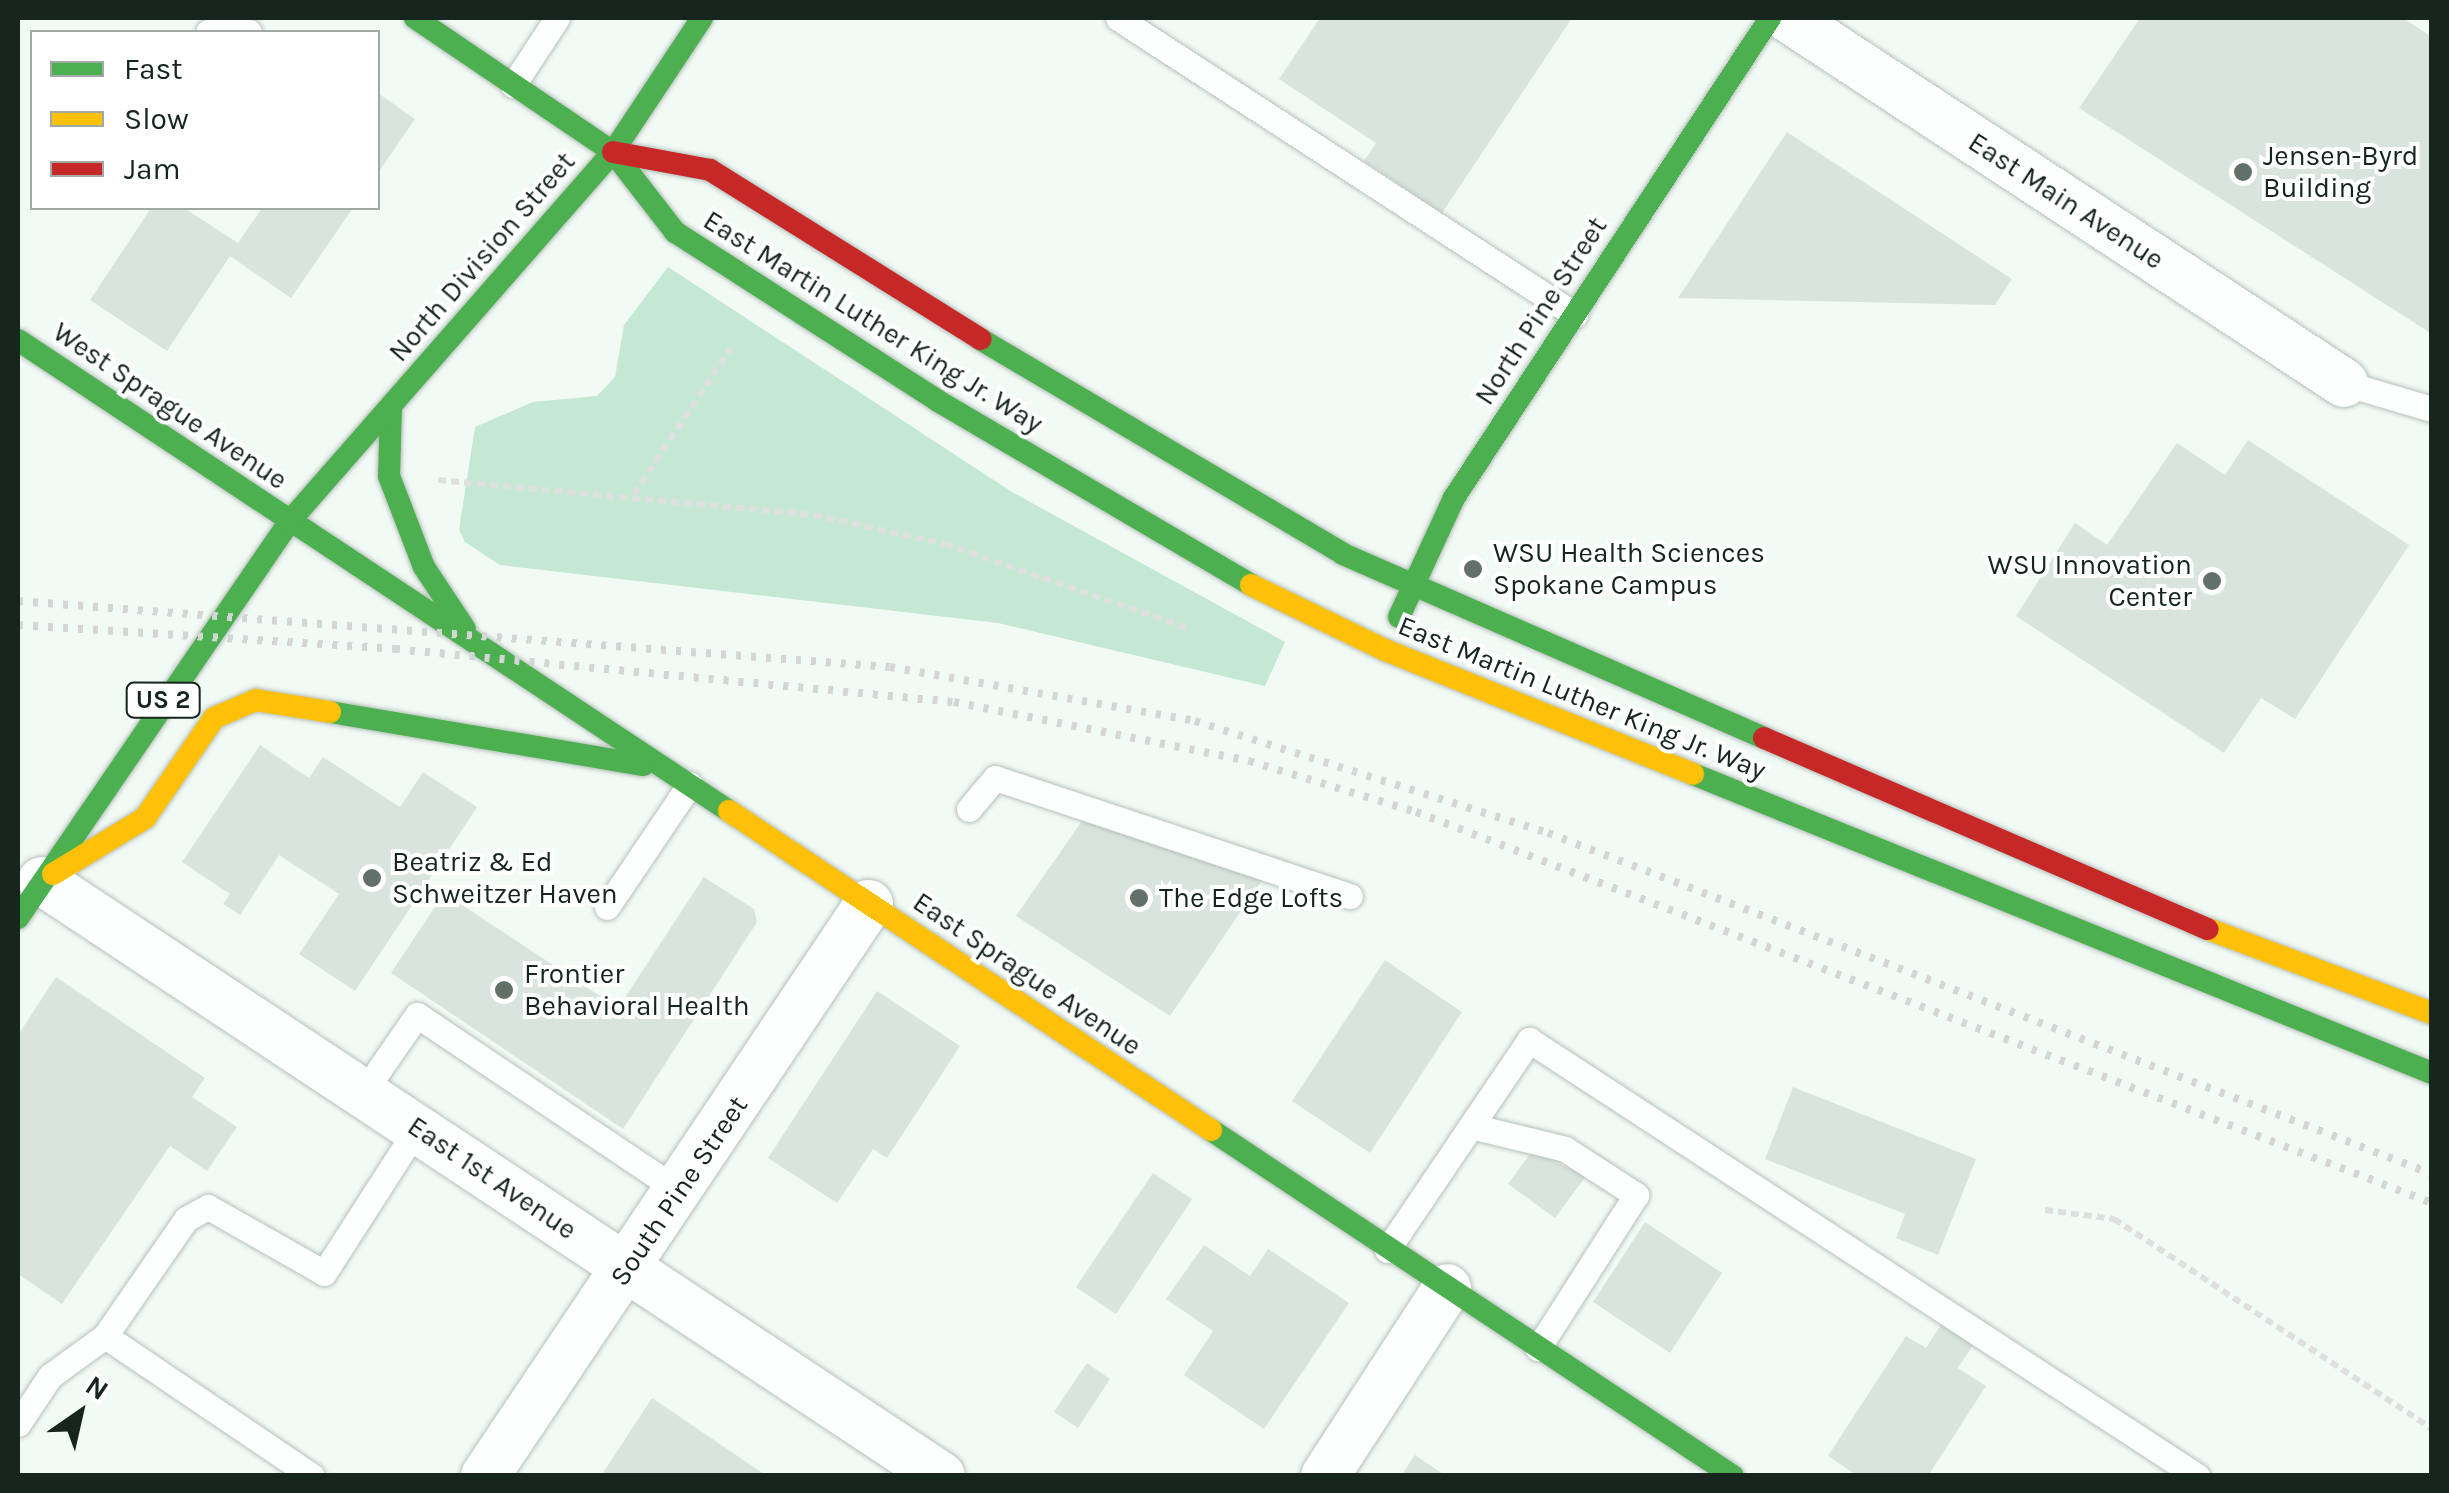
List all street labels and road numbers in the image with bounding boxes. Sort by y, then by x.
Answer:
street label: East Main Avenue [1962,125,2170,277]
street label: North Division Street [382,145,582,369]
street label: East Martin Luther King Jr. Way [697,203,1049,441]
street label: North Pine Street [1468,211,1614,411]
street label: West Sprague Avenue [47,315,293,497]
street label: East Martin Luther King Jr. Way [1393,609,1771,787]
road number: US 2 [126,680,200,720]
street label: East Sprague Avenue [907,885,1147,1063]
street label: South Pine Street [603,1090,755,1292]
street label: East 1st Avenue [401,1109,583,1247]

